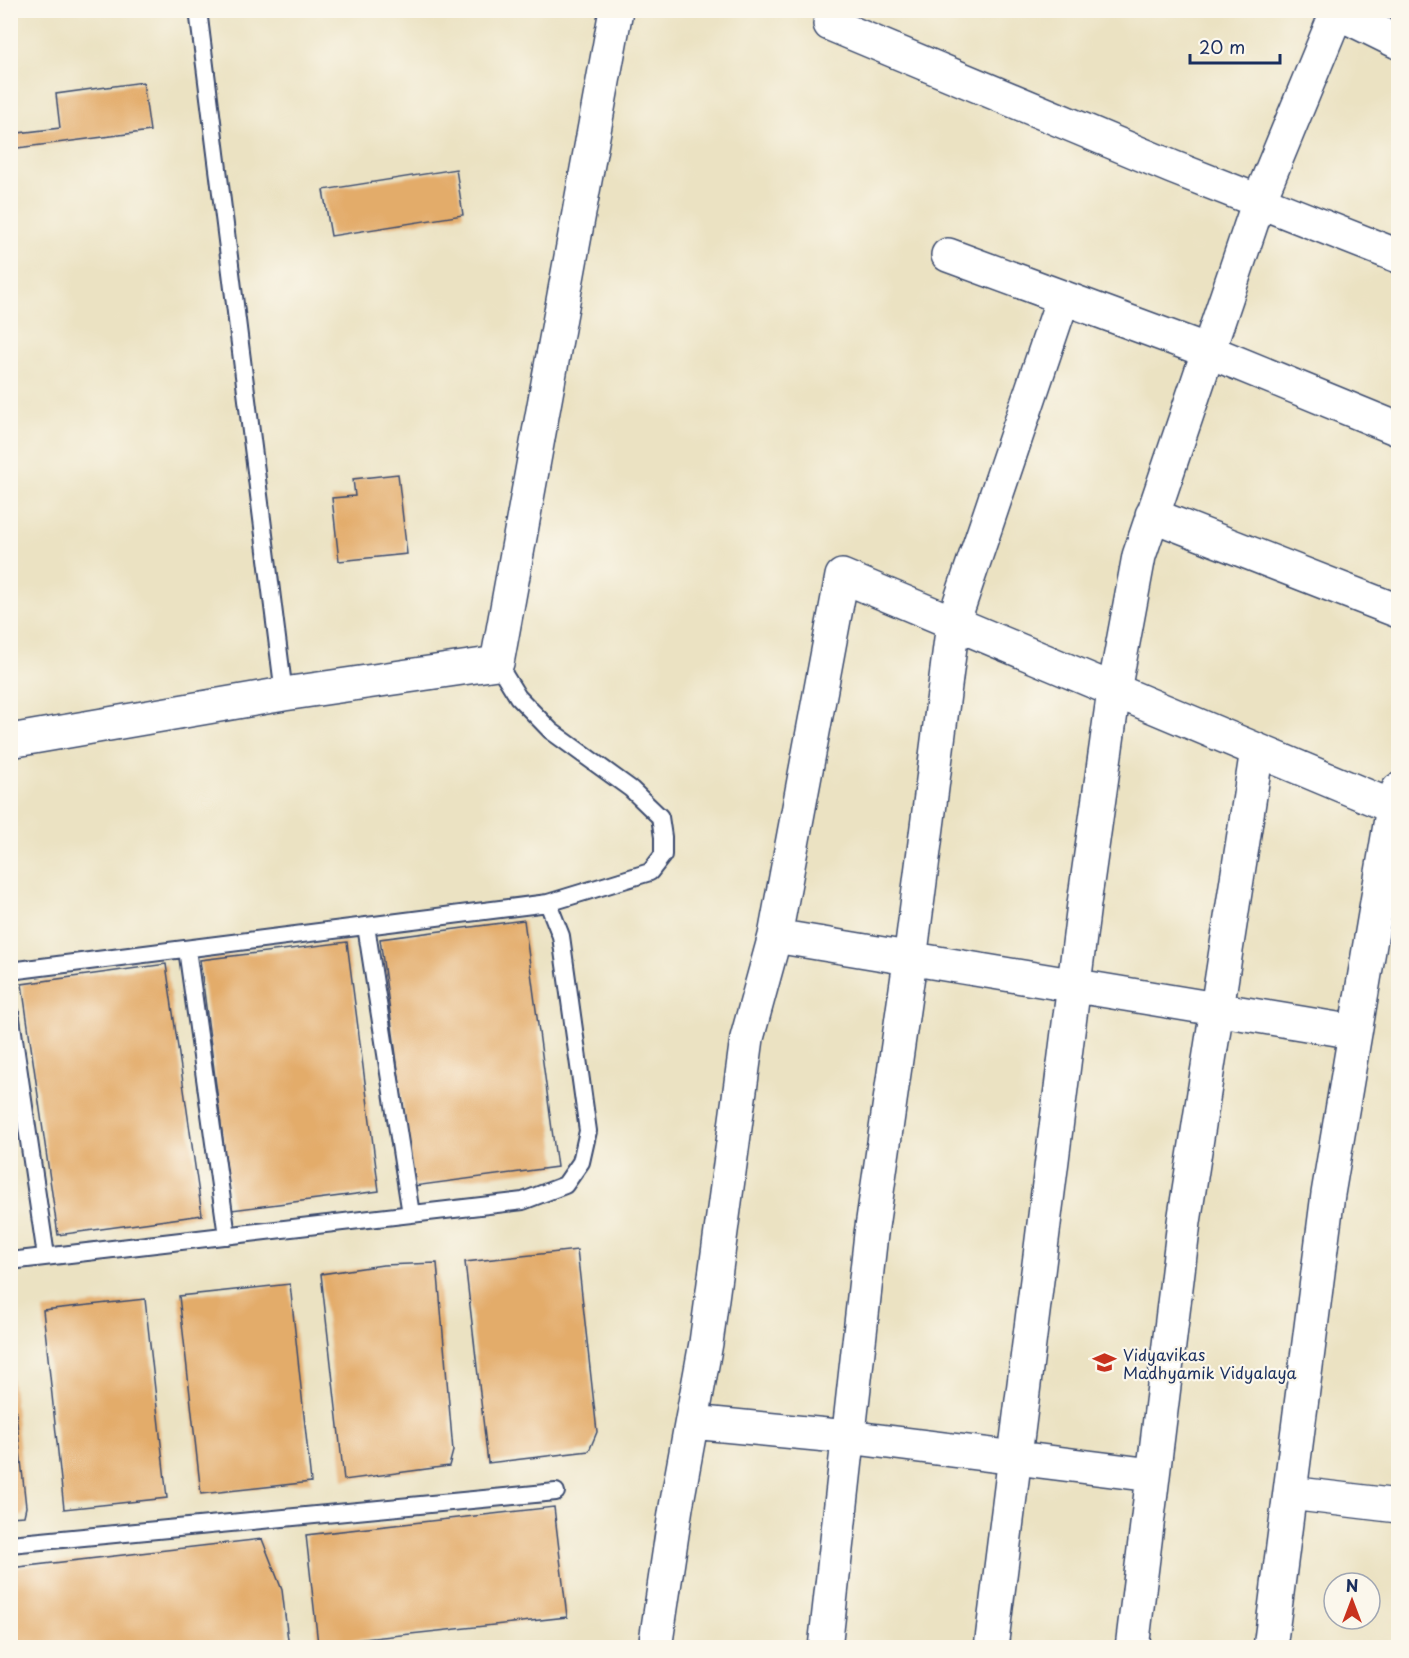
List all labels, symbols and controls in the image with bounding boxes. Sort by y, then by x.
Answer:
scale bar [1190,27,1280,65]
text: 20 m [1199,33,1245,60]
place label: Vidyavikas Madhyamik Vidyalaya [1123,1342,1297,1384]
school or university icon: Vidyavikas Madhyamik Vidyalaya [1092,1350,1118,1376]
north arrow [1322,1571,1382,1631]
text: N [1346,1573,1358,1597]

